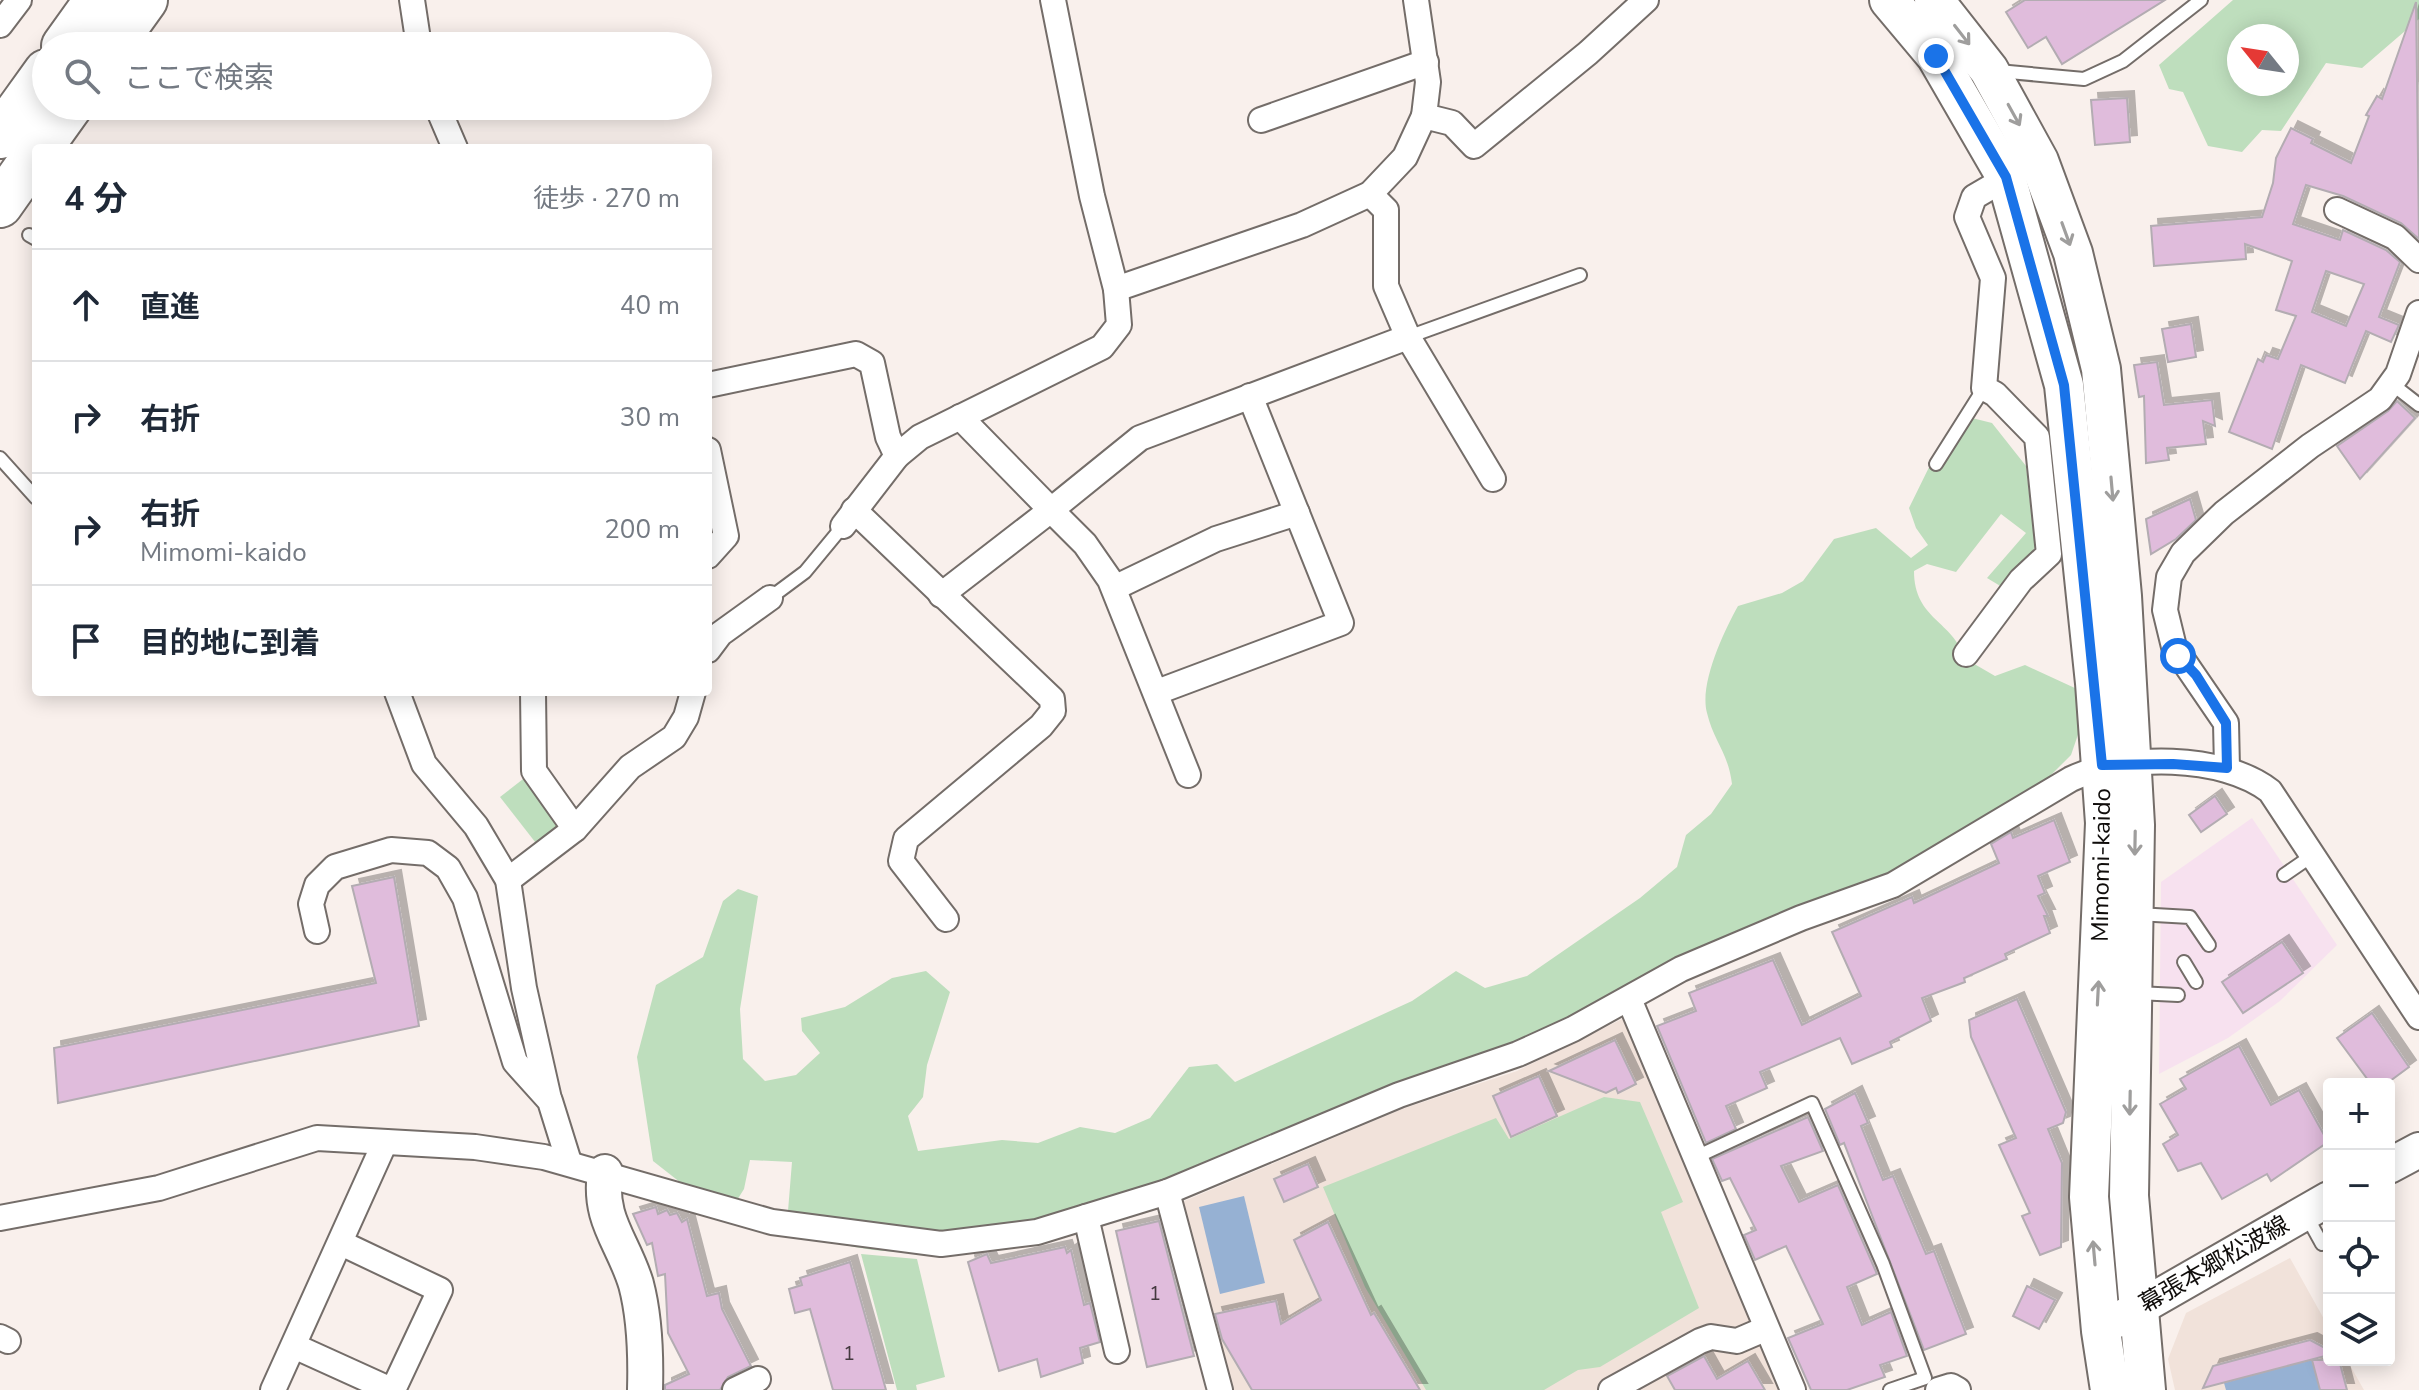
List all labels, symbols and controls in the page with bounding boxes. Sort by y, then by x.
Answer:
one-way arrow [1953,24,1970,45]
north arrow [2227,24,2299,96]
search box [32,32,712,120]
route end [1918,38,1954,74]
icon: search [60,54,104,98]
text: ここで検索 [124,58,274,99]
one-way arrow [2007,103,2022,127]
text: 4 分 [64,176,128,222]
text: 徒歩 · 270 m [533,181,680,216]
one-way arrow [2060,221,2074,246]
icon: ahead [64,283,108,327]
text: 直進 [140,287,200,328]
text: 40 m [620,288,680,323]
icon: right [64,395,108,439]
text: 右折 [140,399,200,440]
text: 30 m [620,400,680,435]
one-way arrow [2105,475,2120,502]
text: 右折 [140,494,200,535]
icon: right [64,507,108,551]
text: 200 m [604,512,680,547]
text: Mimomi-kaido [140,535,307,570]
icon: arrive [64,619,108,663]
text: 目的地に到着 [140,623,320,664]
route start [2160,638,2196,674]
street label: Mimomi-kaido [2084,788,2118,942]
one-way arrow [2127,829,2142,856]
one-way arrow [2091,980,2106,1007]
map controls [2323,1078,2395,1366]
button: + [2323,1078,2395,1150]
one-way arrow [2123,1089,2138,1116]
button: − [2323,1150,2395,1222]
street label: 幕張本郷松波線 [2133,1208,2295,1320]
button: locate [2323,1222,2395,1294]
one-way arrow [2086,1240,2101,1267]
house number: 1 [1149,1280,1161,1307]
button: layers [2323,1294,2395,1366]
house number: 1 [843,1340,855,1367]

